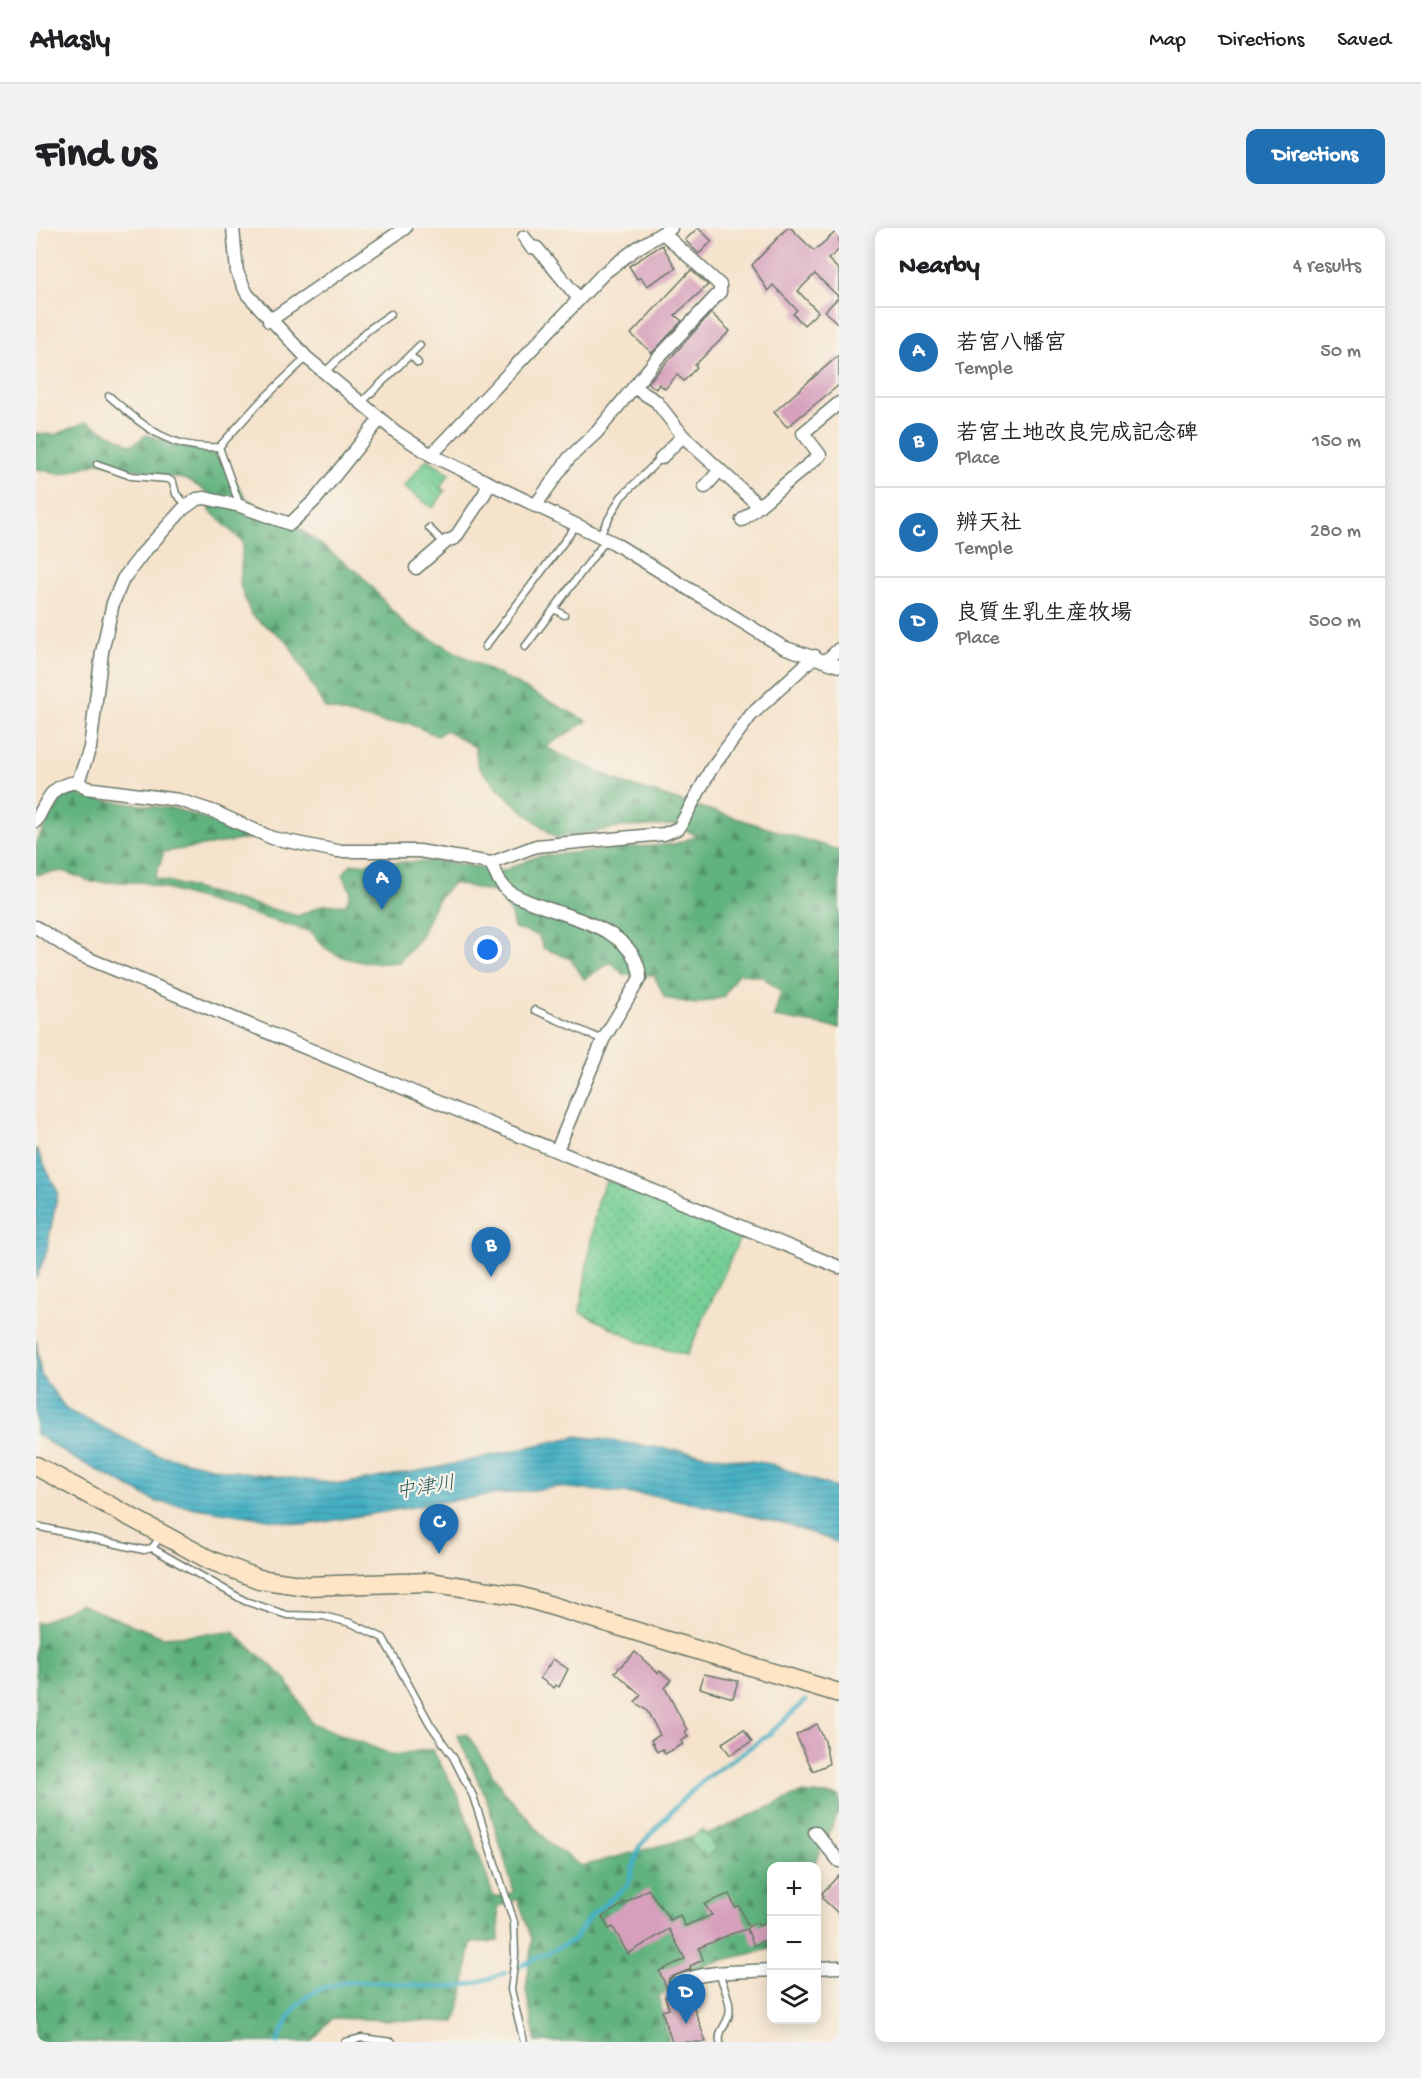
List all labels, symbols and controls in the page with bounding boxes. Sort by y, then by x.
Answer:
text: Atlasly [30,25,110,58]
text: Map [1149,29,1186,54]
text: Directions [1219,29,1304,54]
text: Saved [1337,29,1391,54]
button: Directions [1246,129,1385,184]
text: Find us [36,132,156,181]
text: Nearby [899,252,980,283]
text: 4 results [1293,256,1361,279]
text: 若宮八幡宮 [956,332,1066,358]
text: A [913,341,924,364]
text: 50 m [1320,341,1361,364]
text: Temple [956,358,1013,381]
text: 若宮土地改良完成記念碑 [956,422,1198,448]
text: B [913,431,924,454]
text: 150 m [1312,431,1361,454]
text: Place [956,448,1000,471]
text: 辨天社 [956,512,1022,538]
text: C [913,521,924,544]
text: 280 m [1310,521,1361,544]
text: Temple [956,538,1013,561]
text: 良質生乳生産牧場 [956,602,1132,628]
text: D [912,611,925,634]
text: 500 m [1309,611,1361,634]
text: Place [956,628,1000,651]
pin: A [362,860,402,910]
your location [473,935,502,964]
pin: B [472,1228,510,1277]
water label: 中津川 [394,1471,457,1506]
pin: C [420,1504,458,1554]
map controls [767,1862,821,2024]
button: + [767,1862,821,1916]
button: − [767,1916,821,1970]
button: layers [767,1970,821,2024]
pin: D [666,1974,706,2024]

